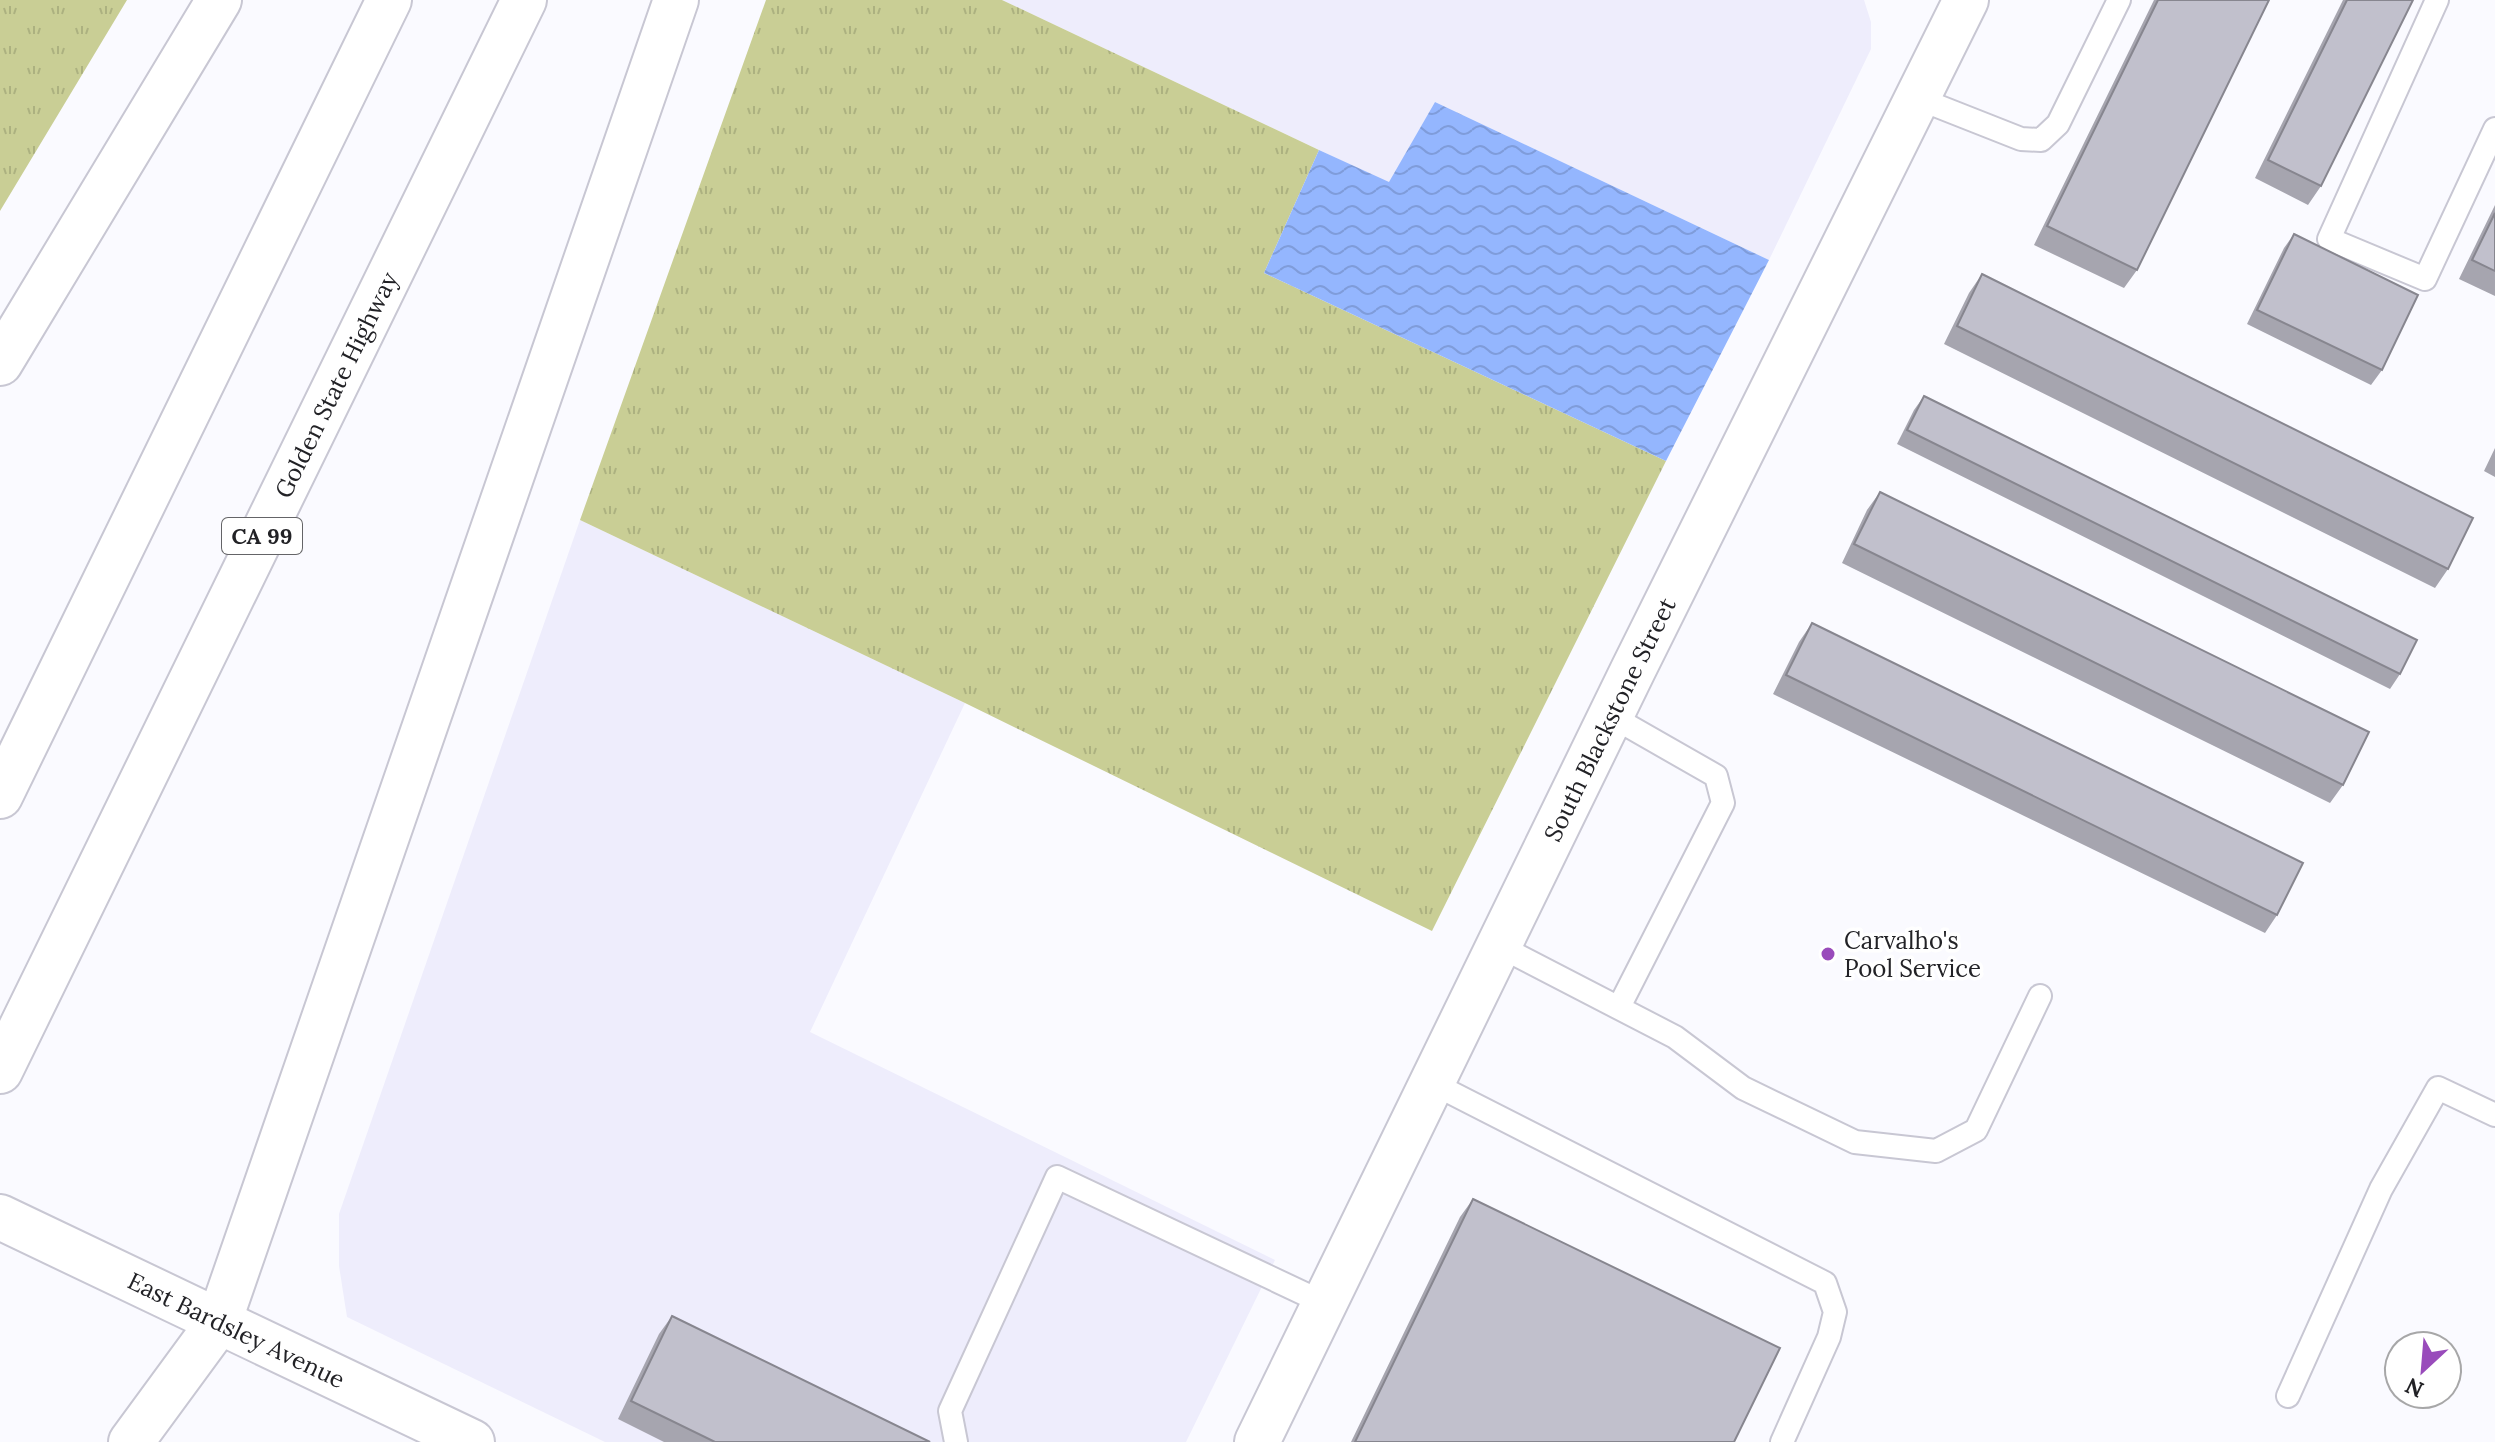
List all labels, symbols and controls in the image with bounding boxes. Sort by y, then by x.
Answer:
street label: Golden State Highway [267,266,404,503]
road number: CA 99 [222,518,302,554]
street label: South Blackstone Street [1536,592,1682,846]
place label: Carvalho's Pool Service [1844,925,1981,984]
marker: Carvalho's Pool Service [1819,945,1837,963]
street label: East Bardsley Avenue [123,1265,350,1395]
north arrow [2383,1330,2463,1410]
text: N [2400,1372,2428,1404]

